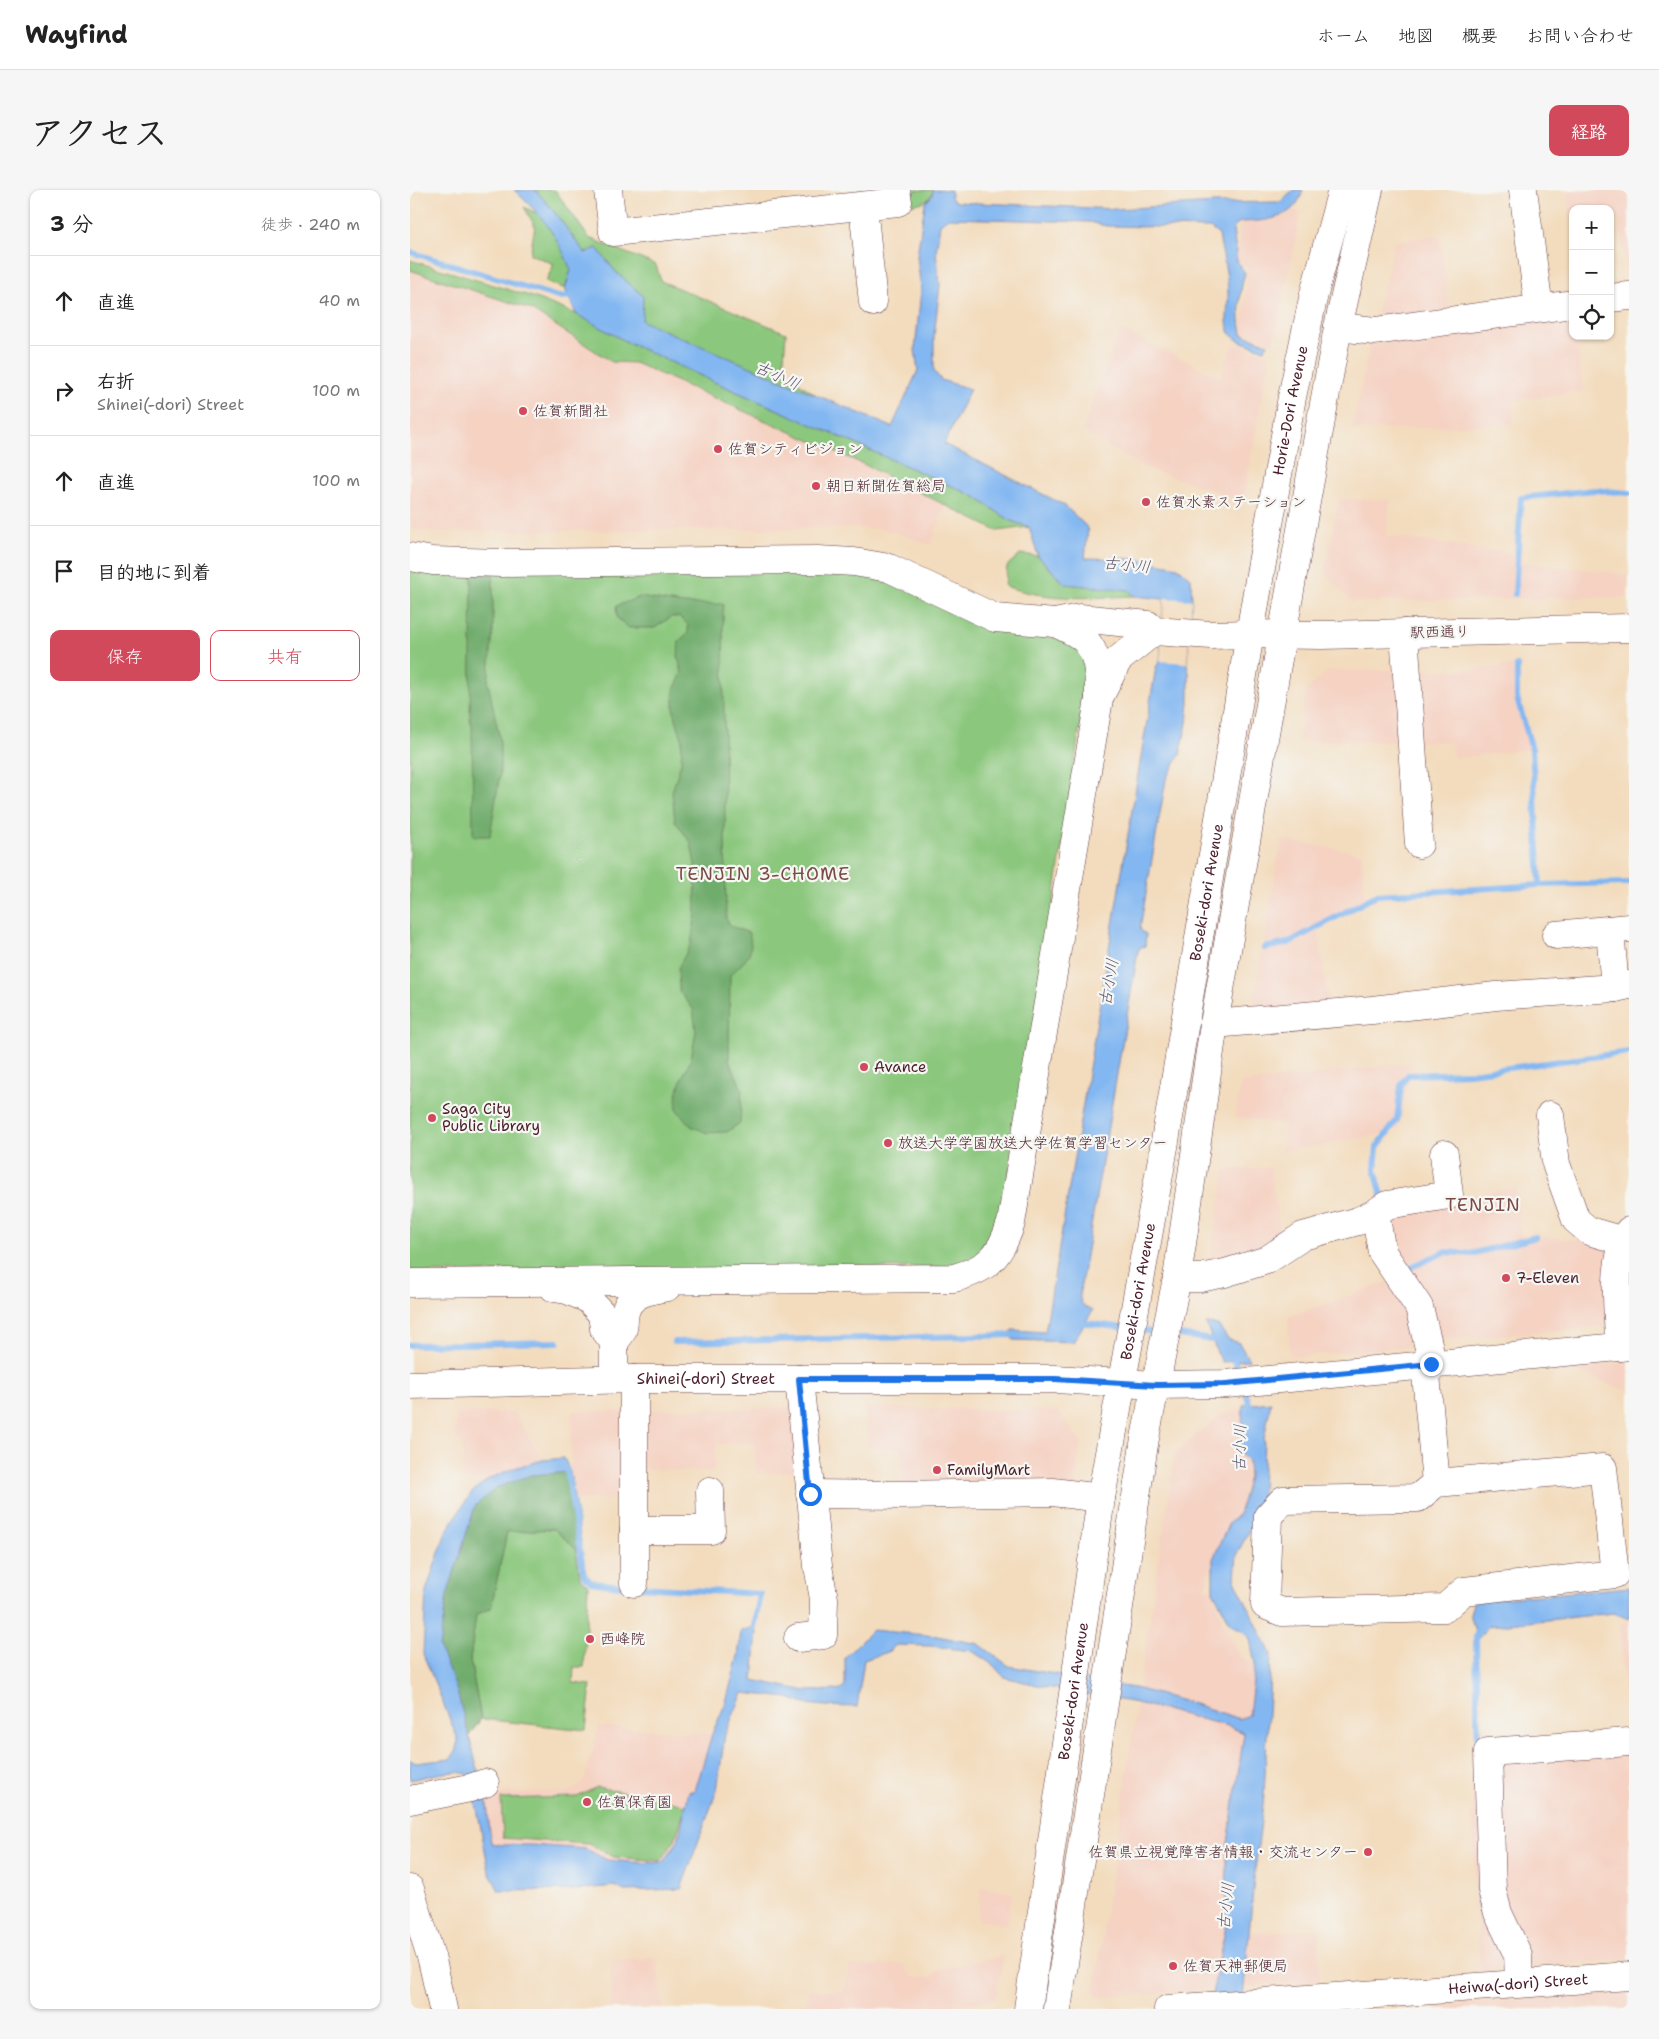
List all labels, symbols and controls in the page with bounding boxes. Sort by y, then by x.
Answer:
text: Wayfind [25,19,128,51]
text: ホーム [1317,24,1370,48]
text: 地図 [1398,24,1434,48]
text: 概要 [1462,24,1498,48]
text: お問い合わせ [1526,24,1634,48]
button: 経路 [1549,105,1629,156]
text: アクセス [30,109,168,156]
map controls [1569,205,1614,340]
button: + [1569,205,1614,250]
text: 3 分 [50,210,93,238]
text: 徒歩 · 240 m [261,214,360,235]
button: − [1569,250,1614,295]
icon: ahead [50,287,78,315]
text: 直進 [97,290,135,315]
text: 40 m [318,290,360,311]
button: locate [1569,295,1614,340]
street label: Horie-Dori Avenue [1268,344,1313,477]
water label: 古小川 [752,356,804,395]
text: 右折 [97,369,135,394]
icon: right [50,377,78,405]
text: 100 m [312,380,360,401]
text: Shinei(-dori) Street [97,394,244,415]
place label: 佐賀新聞社 [533,401,608,421]
marker: 佐賀新聞社 [517,405,529,417]
place label: 佐賀シティビジョン [728,439,863,459]
marker: 佐賀シティビジョン [712,443,724,455]
icon: ahead [50,467,78,495]
text: 直進 [97,470,135,495]
text: 100 m [312,470,360,491]
place label: 朝日新聞佐賀総局 [826,476,946,496]
marker: 朝日新聞佐賀総局 [810,480,822,492]
place label: 佐賀水素ステーション [1156,492,1307,512]
marker: 佐賀水素ステーション [1140,496,1152,508]
water label: 古小川 [1102,552,1152,577]
icon: arrive [50,557,78,585]
text: 目的地に到着 [97,560,211,585]
street label: 駅西通り [1410,621,1470,643]
button: 保存 [50,630,200,681]
button: 共有 [210,630,360,681]
street label: Boseki-dori Avenue [1185,822,1228,963]
district label: TENJIN 3-CHOME [676,862,850,886]
water label: 古小川 [1094,957,1123,1008]
place label: Avance [874,1057,927,1077]
marker: Avance [858,1061,870,1073]
place label: Saga City Public Library [442,1099,540,1136]
marker: Saga City Public Library [426,1112,438,1124]
place label: 放送大学学園放送大学佐賀学習センター [898,1133,1167,1153]
marker: 放送大学学園放送大学佐賀学習センター [882,1137,894,1149]
district label: TENJIN [1445,1193,1521,1217]
street label: Boseki-dori Avenue [1116,1221,1160,1362]
place label: 7-Eleven [1516,1268,1579,1288]
marker: 7-Eleven [1500,1272,1512,1284]
route end [1420,1353,1443,1376]
street label: Shinei(-dori) Street [637,1369,775,1389]
water label: 古小川 [1229,1424,1250,1472]
place label: FamilyMart [947,1460,1030,1480]
marker: FamilyMart [931,1464,943,1476]
route start [799,1483,822,1506]
street label: Boseki-dori Avenue [1054,1621,1093,1761]
place label: 西峰院 [600,1629,645,1649]
marker: 西峰院 [584,1633,596,1645]
place label: 佐賀保育園 [597,1792,672,1812]
marker: 佐賀保育園 [581,1796,593,1808]
place label: 佐賀県立視覚障害者情報・交流センター [1089,1842,1358,1862]
marker: 佐賀県立視覚障害者情報・交流センター [1362,1846,1374,1858]
water label: 古小川 [1213,1881,1238,1931]
place label: 佐賀天神郵便局 [1183,1956,1288,1976]
marker: 佐賀天神郵便局 [1167,1960,1179,1972]
street label: Heiwa(-dori) Street [1447,1969,1589,1999]

